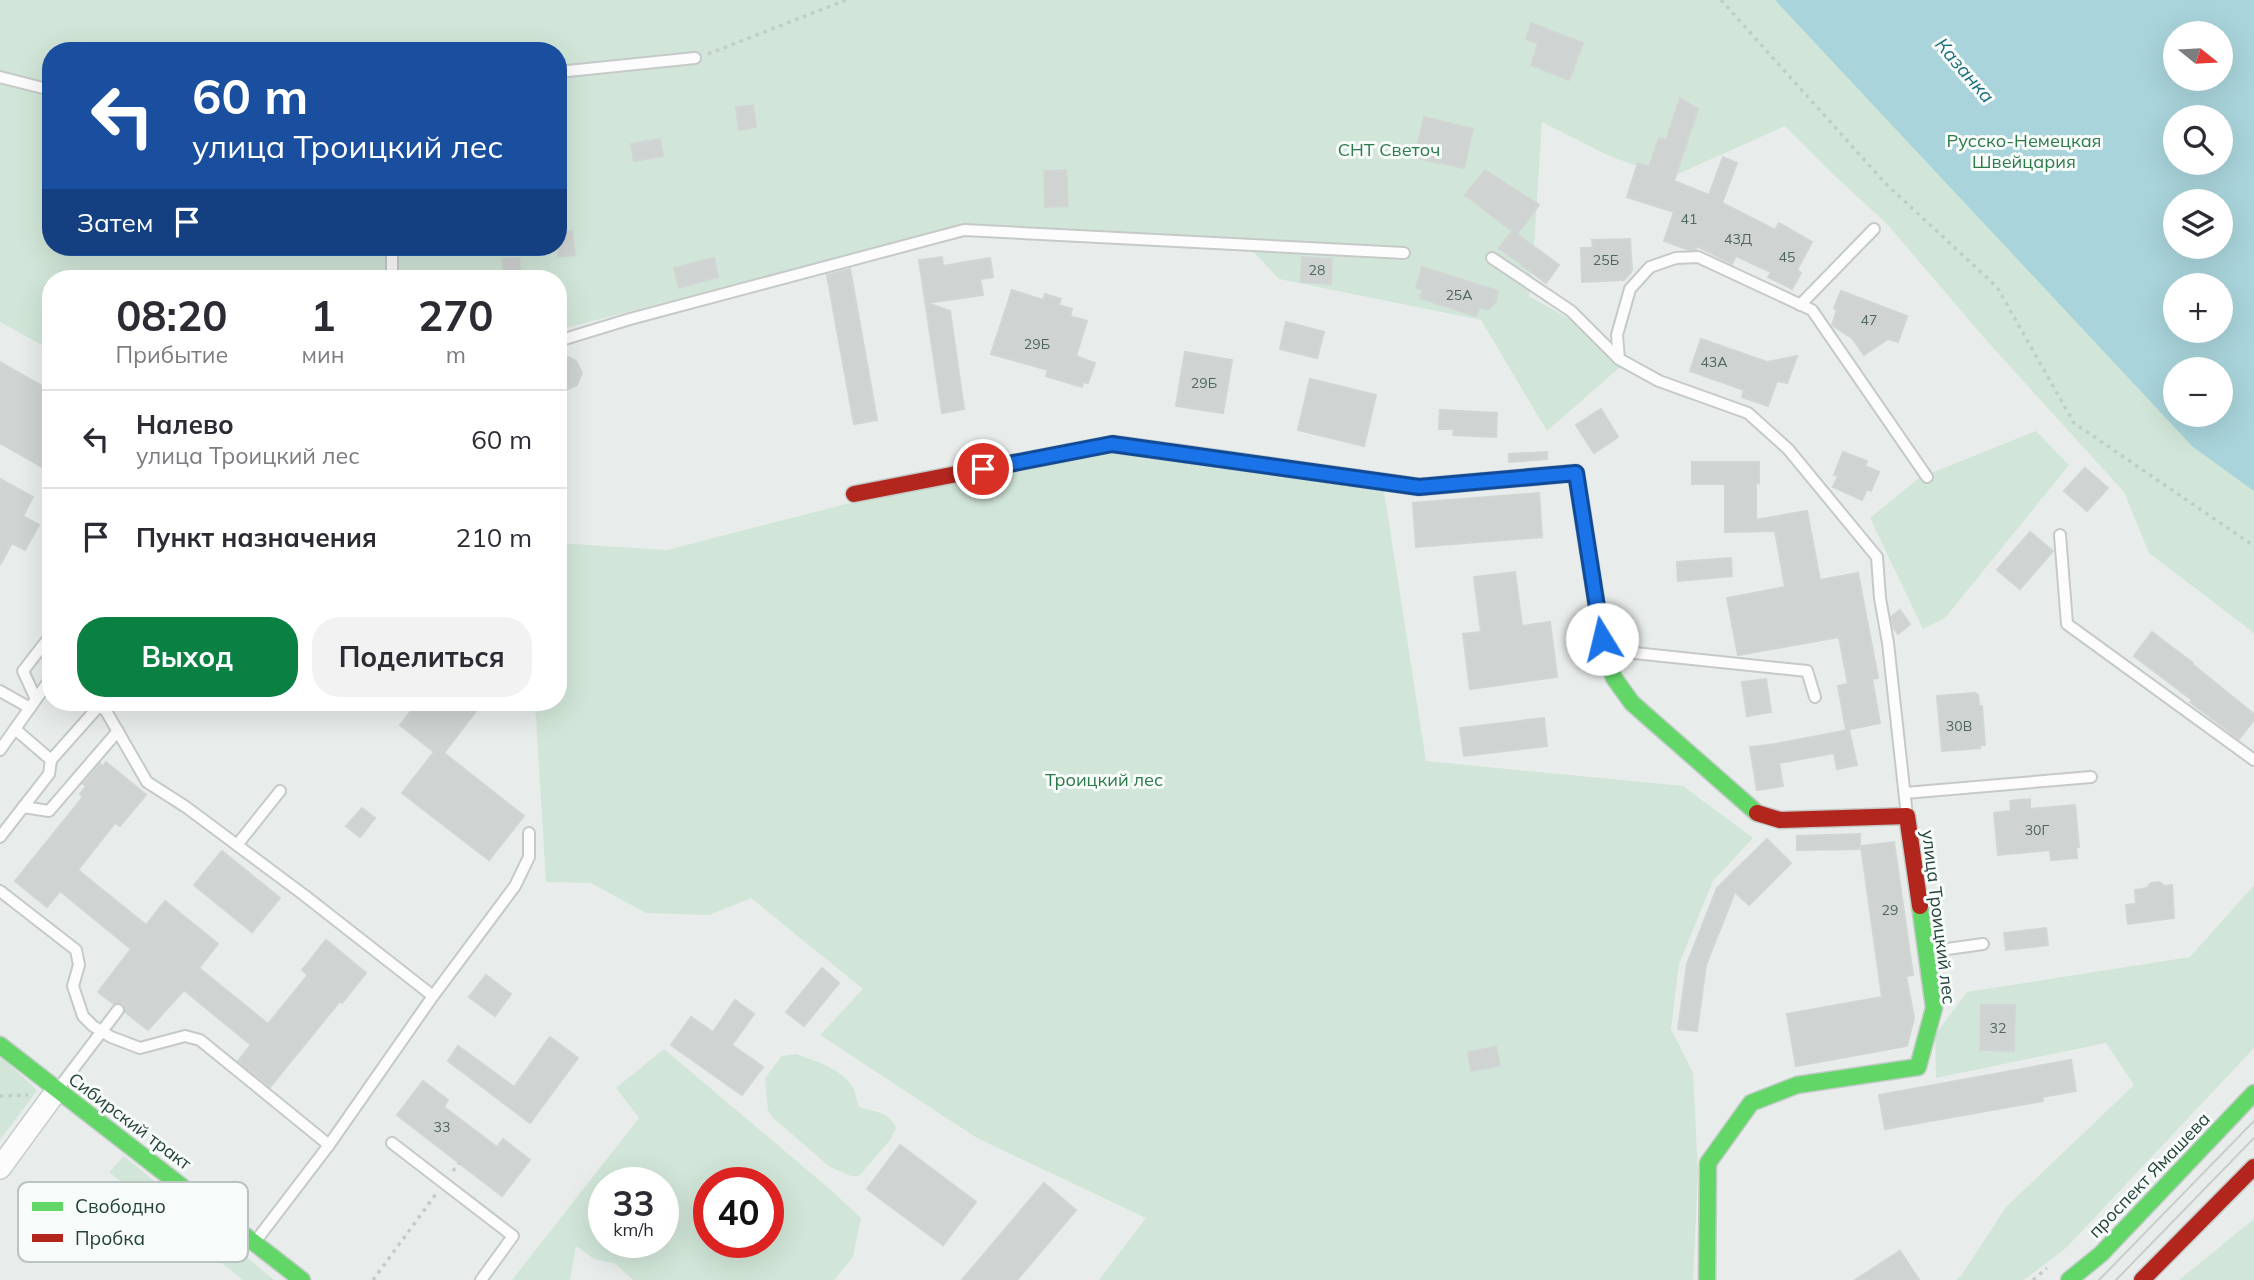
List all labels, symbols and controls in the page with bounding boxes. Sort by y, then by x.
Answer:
north arrow [2163,21,2233,91]
map controls [2163,21,2233,427]
water label: Казанка [1930,33,2000,107]
text: 60 m [192,65,308,126]
icon: left [77,70,168,161]
button: search [2163,105,2233,175]
text: улица Троицкий лес [192,126,504,166]
park label: Русско-Немецкая Швейцария [1946,129,2102,173]
park label: СНТ Светоч [1338,138,1440,161]
button: layers [2163,189,2233,259]
icon: arrive [168,203,206,241]
text: Затем [77,206,154,239]
house number: 41 [1681,210,1697,228]
house number: 43Д [1724,230,1752,248]
house number: 45 [1779,248,1795,266]
house number: 25Б [1593,251,1619,269]
house number: 28 [1309,261,1325,279]
button: + [2163,273,2233,343]
house number: 25А [1445,286,1473,304]
text: 08:20 [116,289,227,342]
text: 1 [310,289,336,342]
text: 270 [418,289,494,342]
house number: 47 [1861,311,1877,329]
house number: 29Б [1024,335,1050,353]
text: Прибытие [115,340,228,369]
text: мин [302,340,345,369]
text: m [446,340,466,369]
house number: 43А [1700,353,1728,371]
button: − [2163,357,2233,427]
house number: 29Б [1191,374,1217,392]
text: Налево [136,408,234,441]
icon: left [77,420,115,458]
text: 60 m [471,423,532,456]
pin [953,439,1013,499]
text: улица Троицкий лес [136,441,360,470]
icon: arrive [964,450,1002,488]
icon: arrive [77,518,115,556]
text: Пункт назначения [136,521,377,554]
text: 210 m [456,521,532,554]
position arrow [1565,602,1639,676]
button: Выход [77,617,298,697]
button: Поделиться [312,617,532,697]
house number: 30В [1946,717,1972,735]
park label: Троицкий лес [1045,768,1163,791]
house number: 30Г [2025,821,2050,839]
street label: улица Троицкий лес [1917,829,1961,1005]
house number: 29 [1882,901,1898,919]
house number: 32 [1990,1019,2006,1037]
street label: Сибирский тракт [64,1067,197,1175]
street label: проспект Ямашева [2083,1107,2215,1243]
house number: 33 [434,1118,450,1136]
speed limit sign: 40 [693,1167,784,1258]
text: 33 [612,1181,655,1225]
legend [18,1182,248,1262]
text: Свободно [75,1194,166,1218]
text: km/h [613,1218,654,1241]
text: Пробка [75,1226,145,1250]

